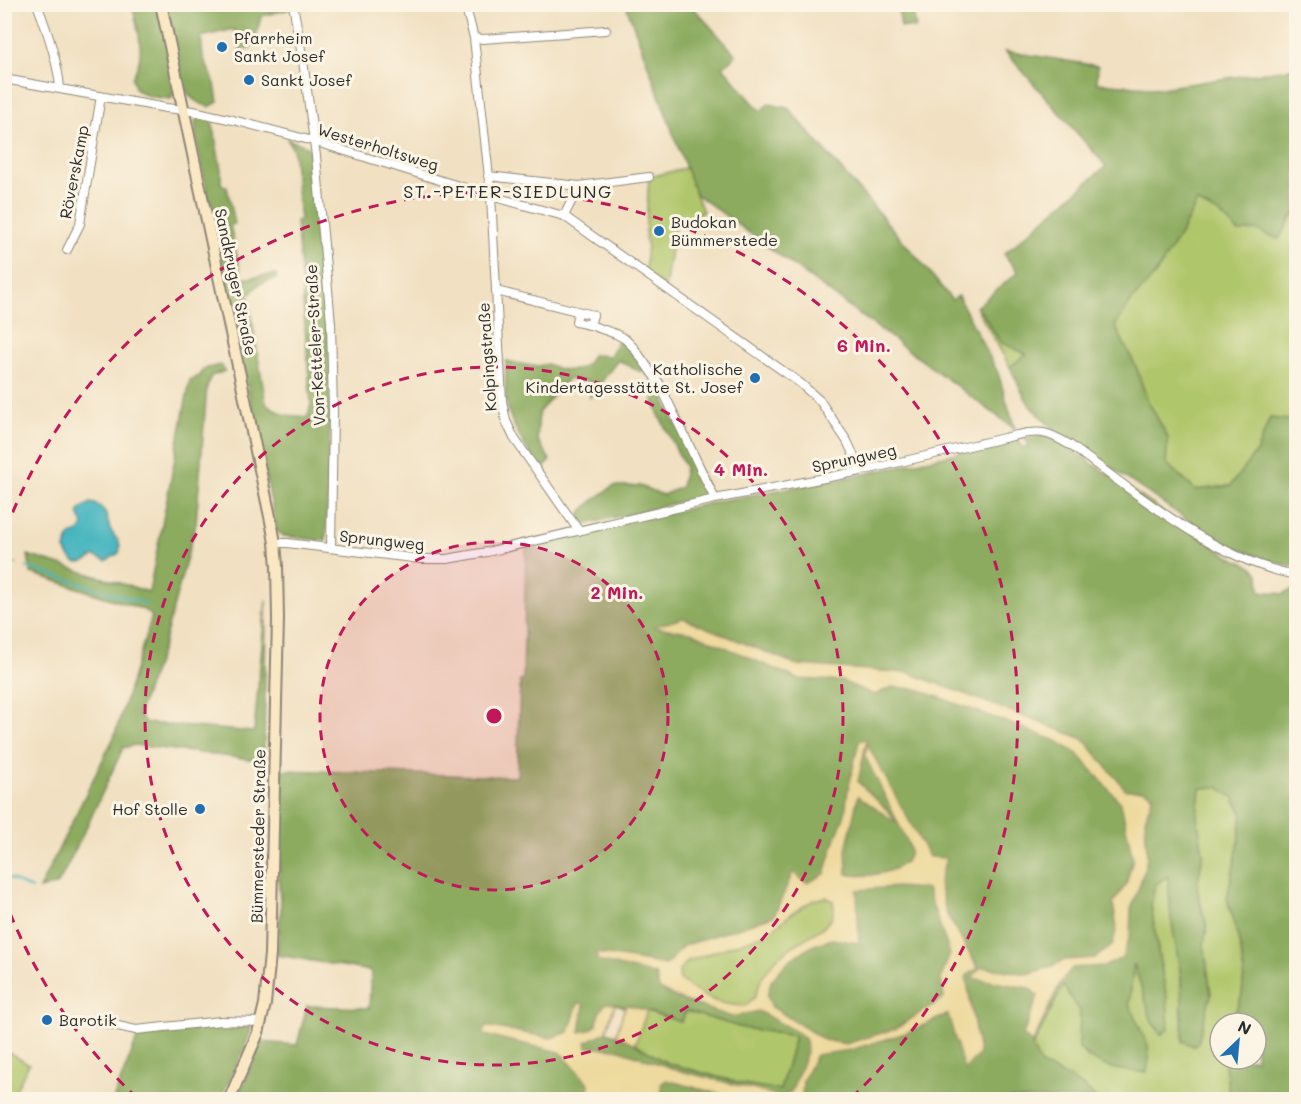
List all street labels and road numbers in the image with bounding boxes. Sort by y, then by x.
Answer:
street label: Westerholtsweg [315,118,441,175]
street label: Röverskamp [54,123,93,221]
street label: Sandkruger Straße [211,206,262,357]
street label: Von-Ketteler-Straße [300,264,329,426]
street label: Kolpingstraße [472,302,501,412]
street label: Sprungweg [810,438,898,477]
street label: Sprungweg [338,525,426,554]
street label: Bümmersteder Straße [245,749,270,923]

